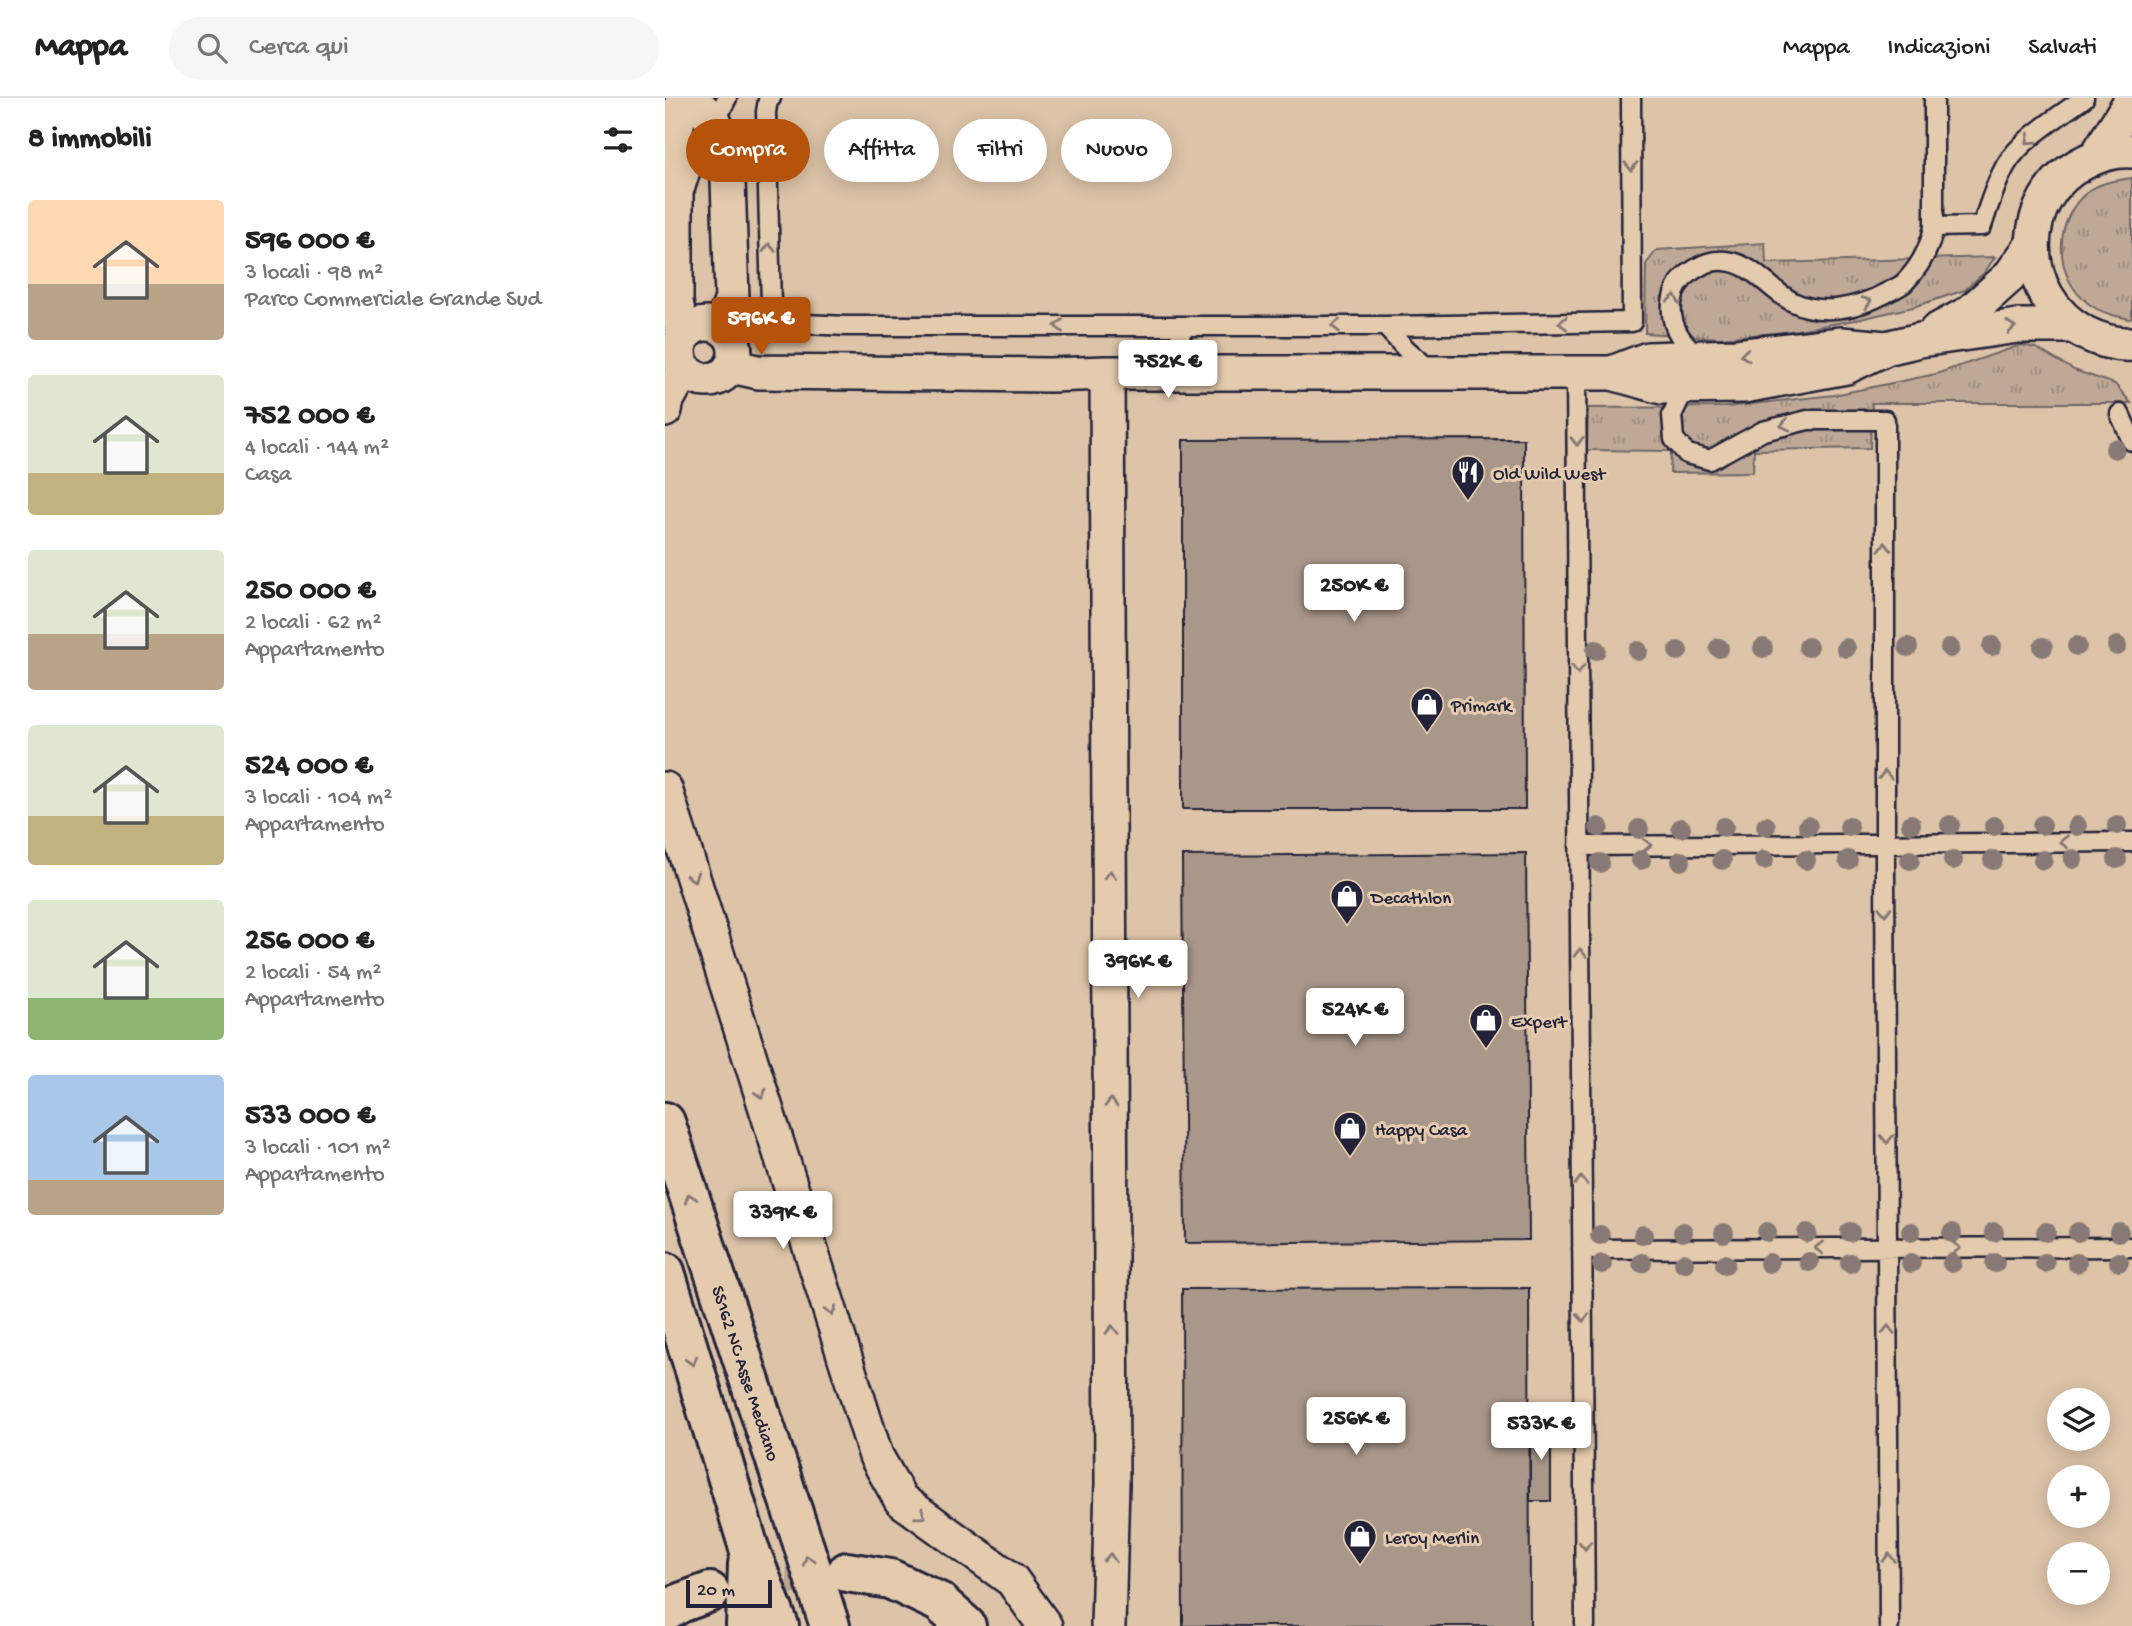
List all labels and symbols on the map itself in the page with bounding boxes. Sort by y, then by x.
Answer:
one-way arrow [2025,131,2038,144]
one-way arrow [1623,161,1639,172]
one-way arrow [761,242,777,253]
one-way arrow [1665,293,1680,305]
one-way arrow [1860,296,1872,310]
pin: 596K € [704,298,818,357]
one-way arrow [1558,316,1569,331]
one-way arrow [1054,318,1064,334]
one-way arrow [1330,318,1341,334]
one-way arrow [2006,320,2017,335]
pin: 752K € [1111,341,1225,400]
one-way arrow [1739,347,1750,362]
one-way arrow [1779,417,1791,431]
one-way arrow [1569,437,1585,447]
restaurant icon: Old Wild West [1449,453,1487,502]
place label: Old Wild West [1493,464,1607,487]
one-way arrow [1877,541,1893,552]
pin: 250K € [1297,564,1411,624]
one-way arrow [1570,664,1586,675]
shop icon: Primark [1408,685,1446,734]
place label: Primark [1450,696,1513,719]
one-way arrow [1877,769,1893,779]
one-way arrow [2058,834,2069,850]
one-way arrow [1643,837,1653,853]
one-way arrow [1103,870,1118,881]
one-way arrow [685,871,699,883]
shop icon: Decathlon [1328,877,1366,926]
place label: Decathlon [1369,888,1451,911]
one-way arrow [1877,906,1893,917]
pin: 396K € [1081,940,1195,1000]
one-way arrow [1572,948,1588,958]
pin: 524K € [1298,988,1412,1048]
shop icon: Expert [1467,1001,1505,1050]
place label: Expert [1511,1012,1569,1035]
one-way arrow [753,1088,768,1100]
one-way arrow [1103,1097,1119,1108]
shop icon: Happy Casa [1331,1109,1369,1158]
place label: Happy Casa [1375,1120,1469,1143]
one-way arrow [1879,1133,1894,1144]
one-way arrow [1574,1175,1589,1186]
pin: 339K € [726,1192,840,1251]
one-way arrow [684,1193,698,1205]
one-way arrow [1813,1240,1824,1256]
one-way arrow [1951,1240,1961,1256]
street label: SS162 NC Asse Mediano [704,1283,783,1465]
one-way arrow [823,1304,837,1316]
one-way arrow [1575,1313,1591,1323]
one-way arrow [1104,1325,1120,1335]
one-way arrow [1880,1325,1896,1335]
one-way arrow [684,1354,698,1366]
pin: 256K € [1299,1398,1413,1457]
pin: 533K € [1484,1402,1598,1462]
one-way arrow [913,1507,926,1519]
shop icon: Leroy Merlin [1341,1517,1379,1566]
place label: Leroy Merlin [1385,1528,1479,1551]
one-way arrow [1577,1540,1593,1551]
one-way arrow [1102,1552,1118,1563]
one-way arrow [1881,1552,1897,1563]
one-way arrow [802,1554,816,1567]
scale bar [686,1577,772,1609]

